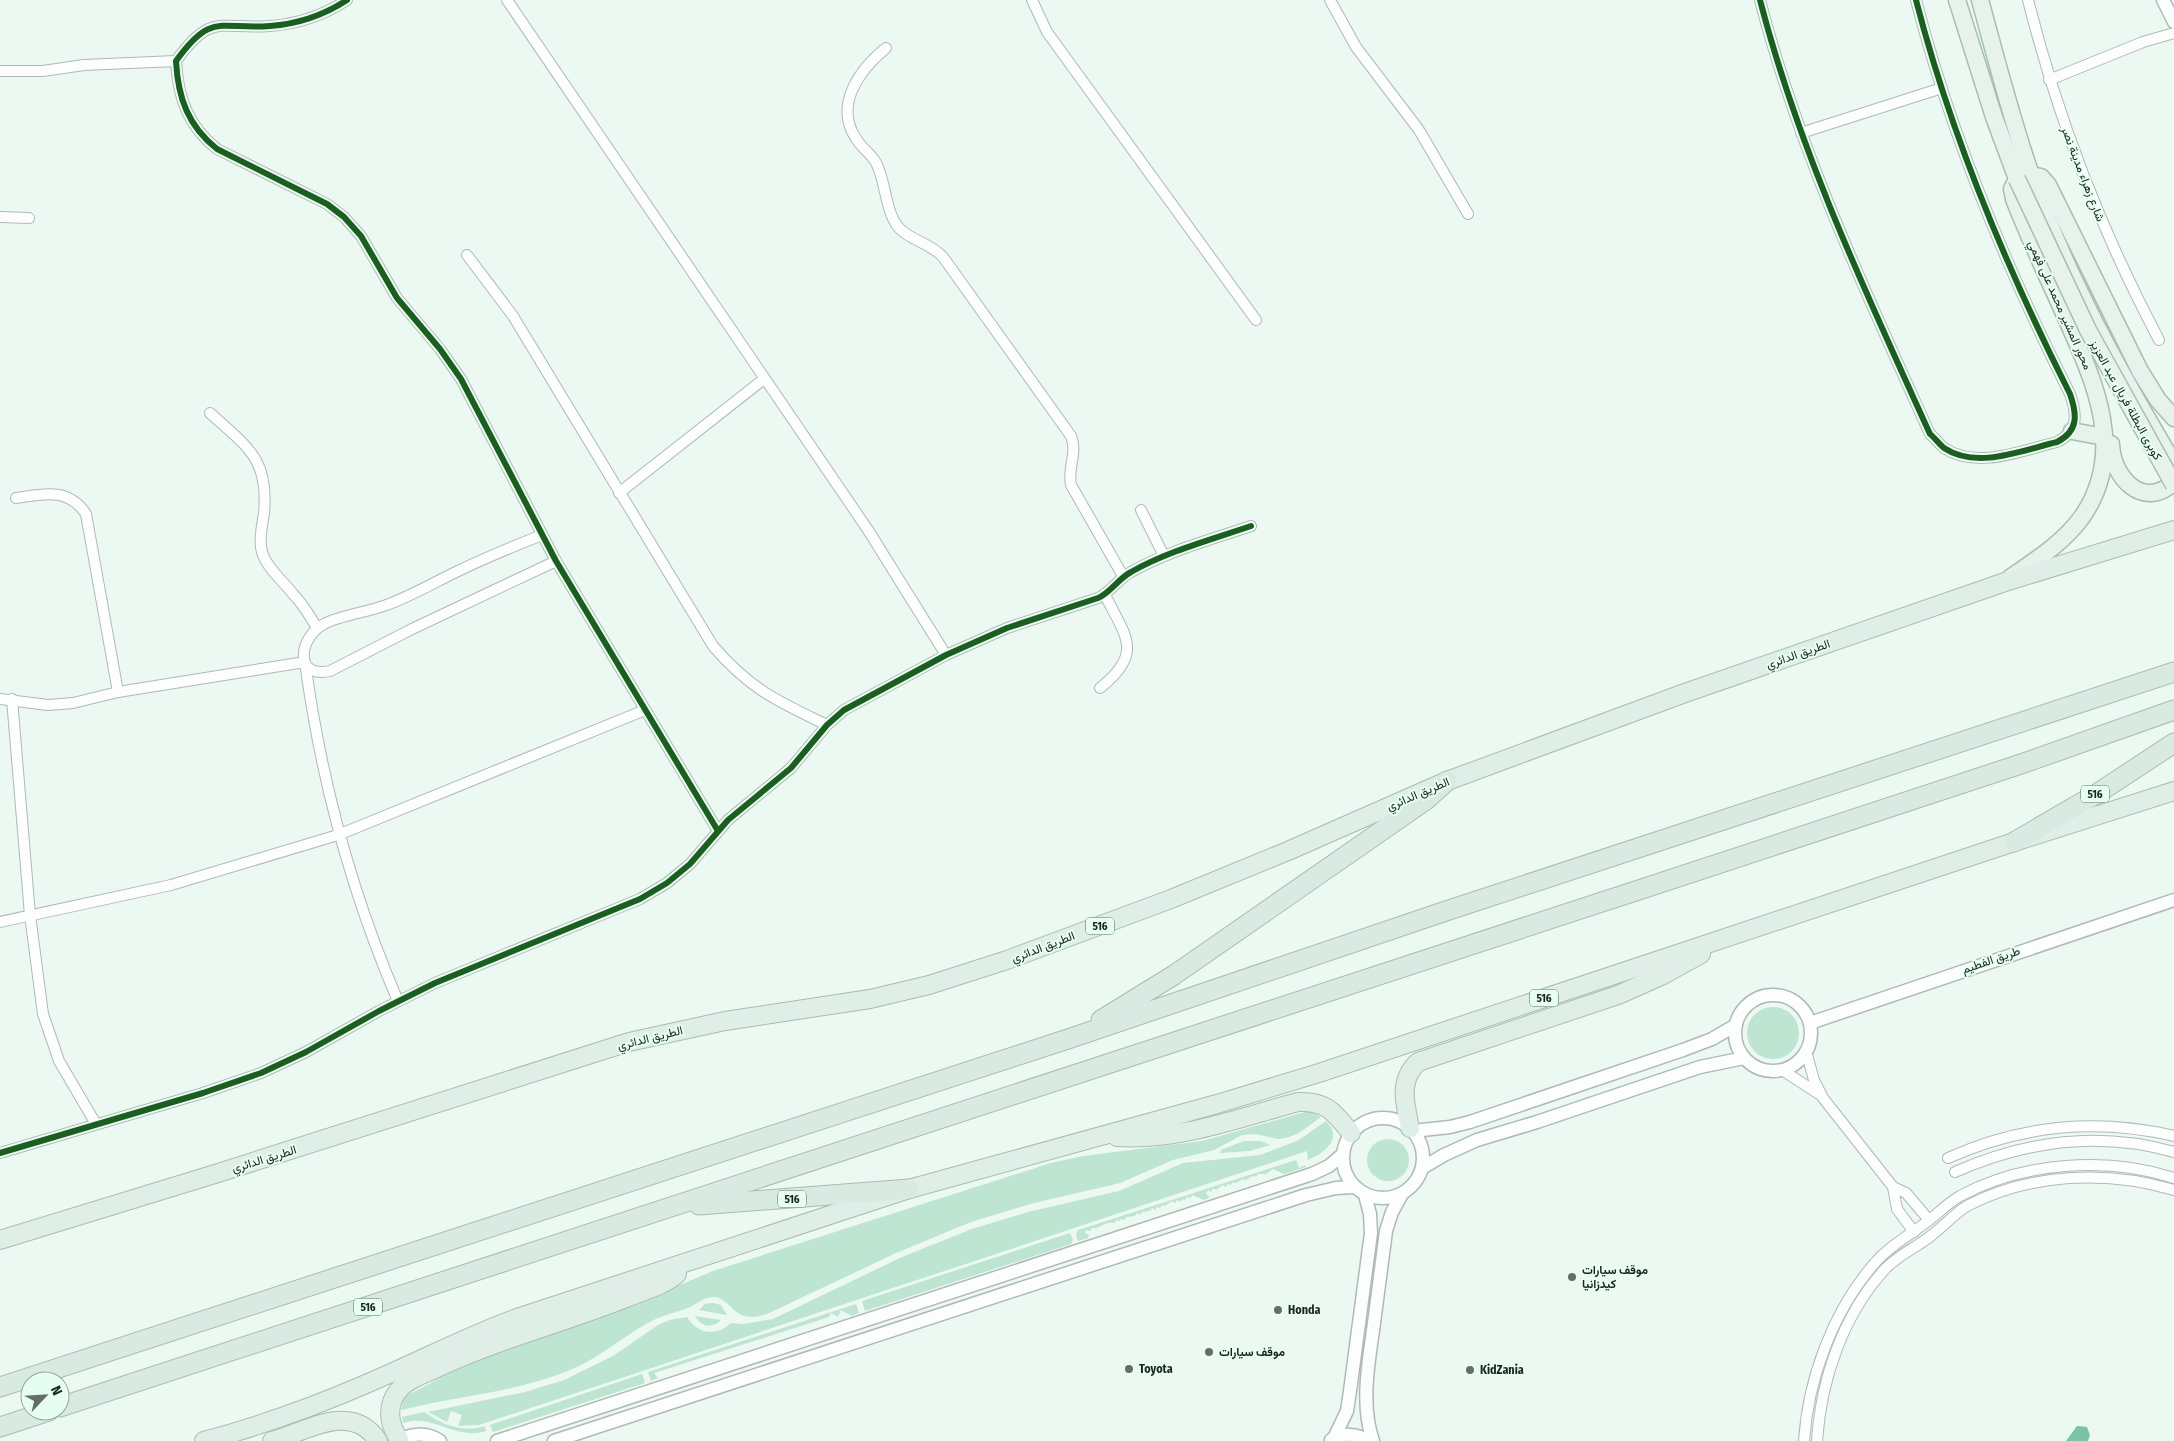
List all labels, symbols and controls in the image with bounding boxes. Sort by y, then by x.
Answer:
street label: شارع زهراء مدينة نصر [2056,124,2108,224]
street label: محور المشير محمد على فهمي [2022,238,2095,373]
street label: كوبرى البطلة فريال عبد العزيز [2086,337,2165,463]
street label: الطريق الدائري [1764,636,1833,674]
street label: الطريق الدائري [1384,774,1453,816]
road number: 516 [2081,786,2109,802]
road number: 516 [1086,918,1114,934]
street label: الطريق الدائري [1009,928,1078,968]
street label: طريق الفطيم [1960,943,2022,977]
road number: 516 [1530,990,1558,1006]
street label: الطريق الدائري [616,1023,685,1056]
street label: الطريق الدائري [230,1143,299,1178]
road number: 516 [778,1190,806,1208]
place label: موقف سيارات كيدزانيا [1582,1263,1648,1292]
marker: موقف سيارات كيدزانيا [1566,1271,1578,1283]
road number: 516 [354,1298,382,1315]
place label: Honda [1288,1303,1320,1317]
marker: Honda [1272,1304,1284,1316]
place label: موقف سيارات [1219,1345,1285,1360]
marker: موقف سيارات [1203,1346,1215,1358]
place label: Toyota [1139,1362,1173,1376]
marker: Toyota [1123,1363,1135,1375]
place label: KidZania [1480,1363,1524,1377]
marker: KidZania [1464,1364,1476,1376]
north arrow [20,1371,70,1421]
text: N [47,1383,66,1398]

